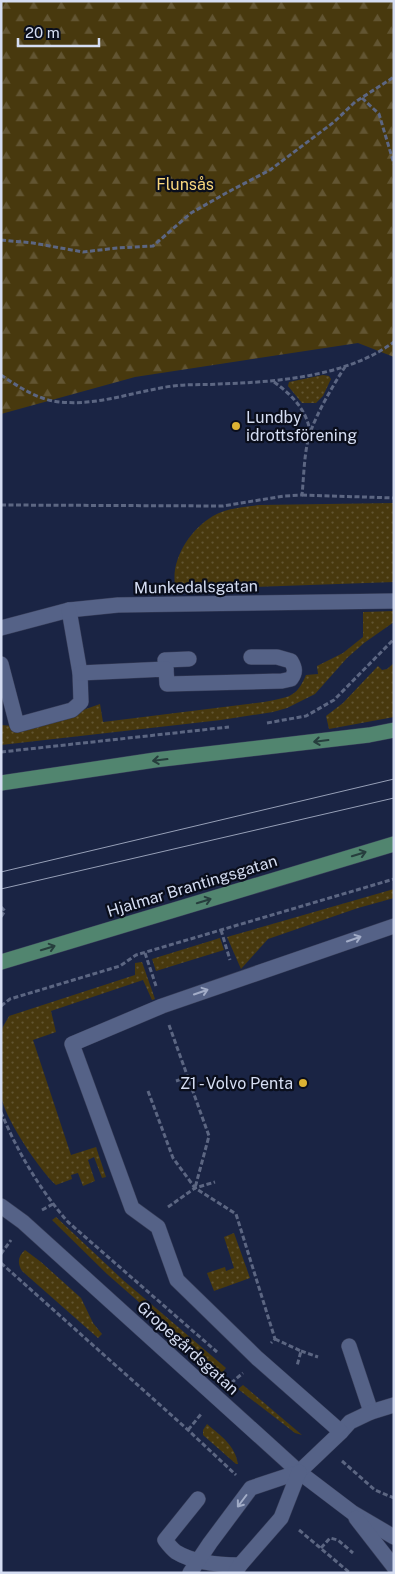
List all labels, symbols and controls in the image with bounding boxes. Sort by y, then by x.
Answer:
scale bar [18,15,99,47]
text: 20 m [25,24,60,41]
park label: Flunsås [156,175,214,194]
place label: Lundby idrottsförening [246,408,357,445]
marker: Lundby idrottsförening [230,420,242,432]
street label: Munkedalsgatan [134,576,258,598]
one-way arrow [313,736,329,746]
one-way arrow [152,755,168,765]
one-way arrow [351,849,367,859]
street label: Hjalmar Brantingsgatan [105,851,279,921]
one-way arrow [195,896,211,906]
one-way arrow [346,934,361,943]
one-way arrow [40,942,56,952]
one-way arrow [192,987,208,997]
place label: Z1 - Volvo Penta [180,1074,293,1093]
marker: Z1 - Volvo Penta [297,1077,309,1089]
street label: Gropegårdsgatan [133,1297,243,1399]
one-way arrow [236,1494,247,1507]

